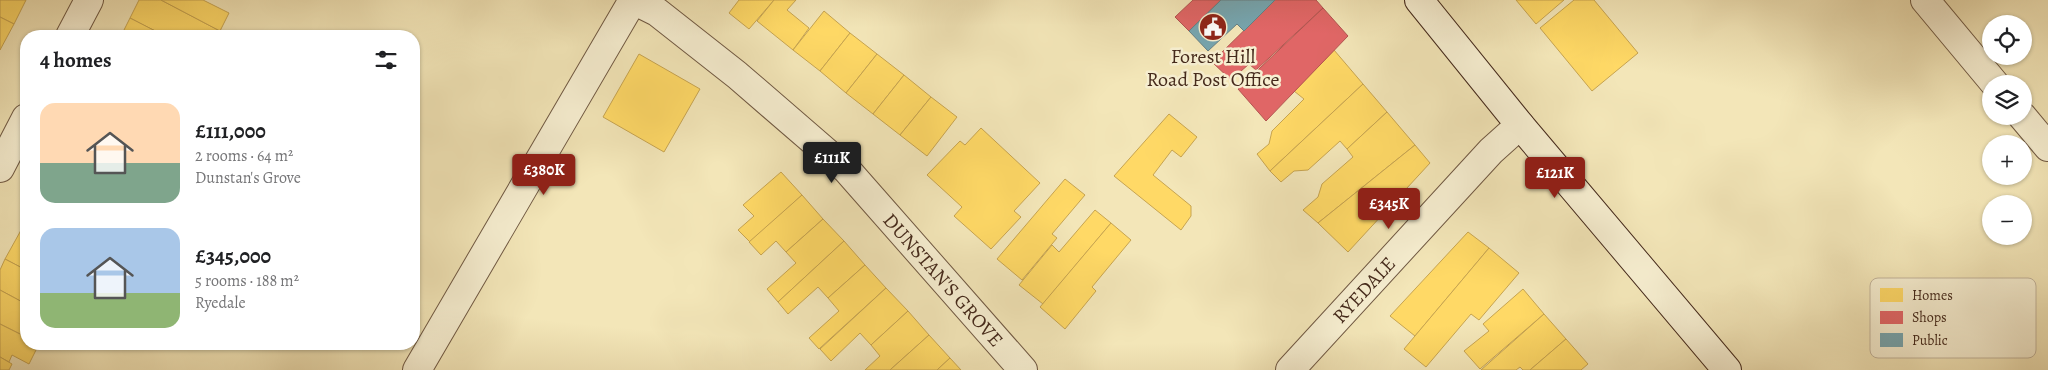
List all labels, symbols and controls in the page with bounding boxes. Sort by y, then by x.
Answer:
public building icon: Forest Hill Road Post Office [1198,12,1228,42]
map controls [1982,15,2032,245]
button: locate [1982,15,2032,65]
place label: Forest Hill Road Post Office [1147,43,1280,93]
text: 4 homes [40,46,112,74]
icon: filters [372,46,400,74]
button: layers [1982,75,2032,125]
text: £111,000 [195,117,266,145]
icon: home [80,123,140,183]
button: + [1982,135,2032,185]
pin: £111K [797,142,867,184]
text: 2 rooms · 64 m² [195,145,293,167]
text: £111K [814,147,850,169]
pin: £380K [509,154,579,196]
pin: £121K [1520,156,1590,199]
text: £380K [523,159,565,181]
text: £121K [1536,162,1574,184]
text: Dunstan's Grove [195,167,301,189]
pin: £345K [1354,188,1424,230]
text: £345K [1369,193,1409,215]
button: − [1982,195,2032,245]
street label: DUNSTAN'S GROVE [877,207,1010,352]
text: £345,000 [195,242,271,270]
icon: home [80,248,140,308]
street label: RYEDALE [1326,250,1401,329]
text: 5 rooms · 188 m² [195,270,299,292]
legend [1870,278,2036,358]
text: Homes [1912,286,1953,305]
text: Ryedale [195,292,246,314]
text: Shops [1912,308,1947,327]
text: Public [1912,331,1948,350]

